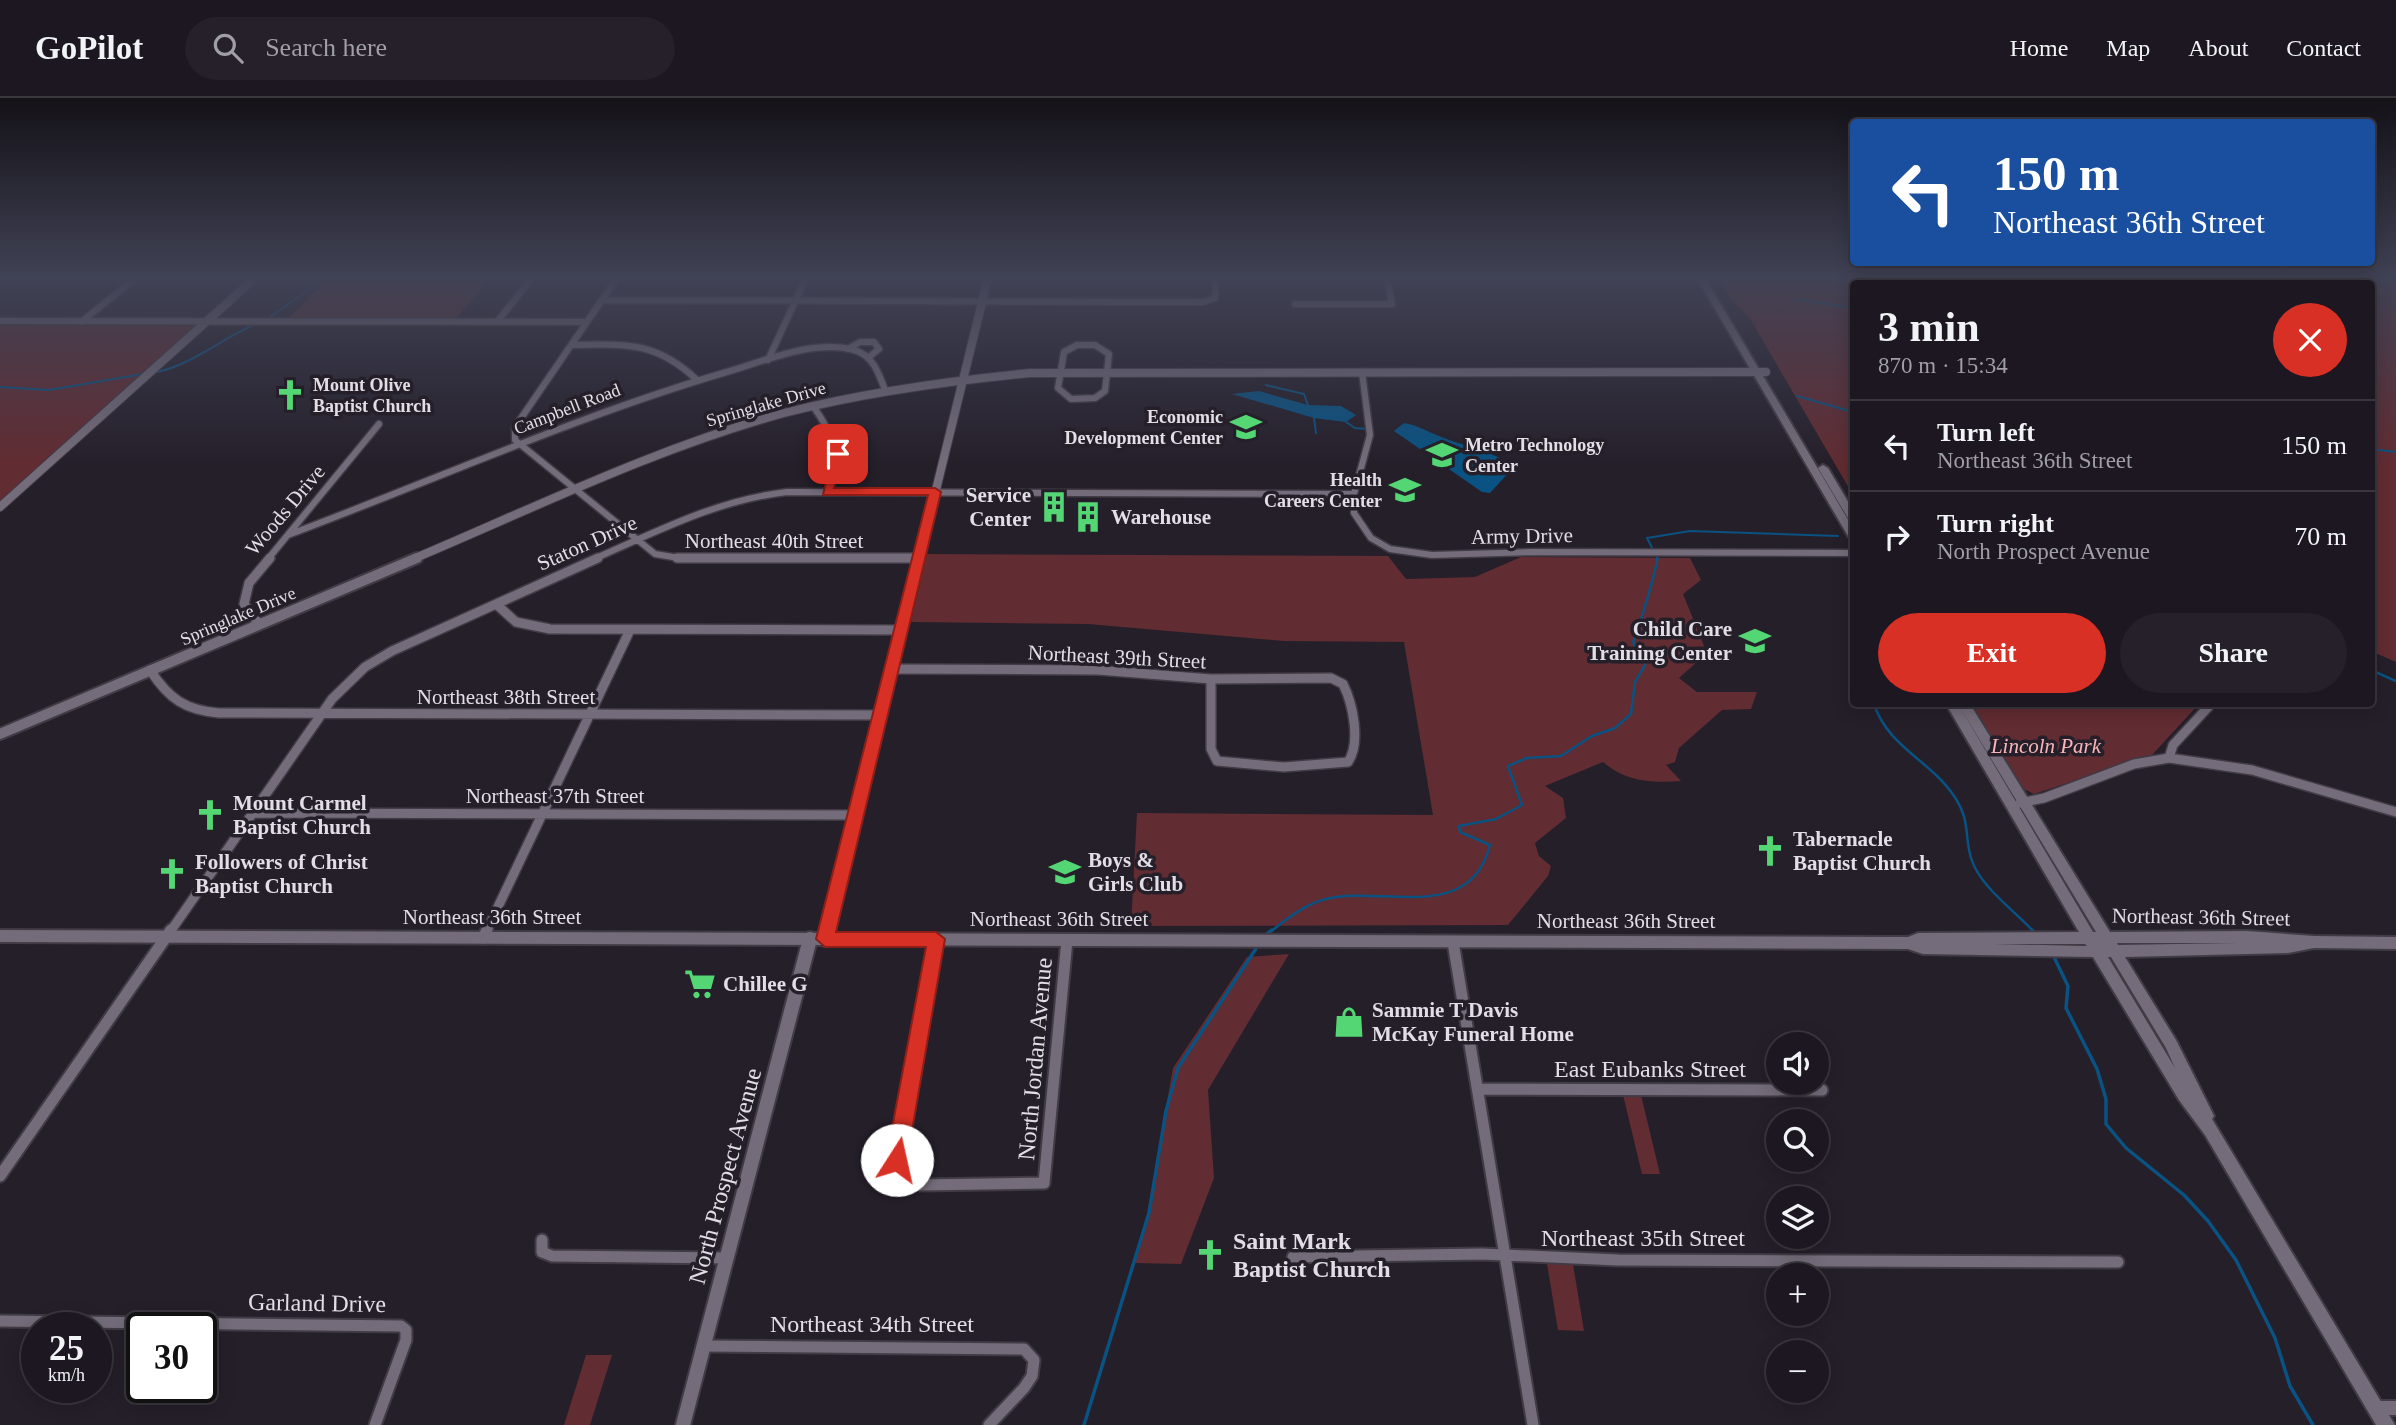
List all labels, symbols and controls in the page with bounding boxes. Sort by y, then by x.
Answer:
search box [185,17,675,80]
icon: search [209,29,247,67]
text: GoPilot [35,30,143,66]
text: Search here [265,33,387,62]
text: Home [2010,35,2068,61]
text: Map [2106,35,2150,61]
text: About [2188,35,2248,61]
text: Contact [2286,35,2361,61]
text: 150 m [1993,146,2120,201]
icon: left [1878,147,1969,238]
text: Northeast 36th Street [1993,204,2265,240]
button: close [2273,303,2347,377]
text: 3 min [1878,304,1980,350]
text: 870 m · 15:34 [1878,353,2008,378]
place label: Mount Olive Baptist Church [313,375,431,416]
street label: Springlake Drive [704,377,828,431]
church icon: Mount Olive Baptist Church [273,378,307,412]
street label: Campbell Road [511,380,623,438]
place label: Economic Development Center [1065,407,1223,448]
school or university icon: Economic Development Center [1229,410,1263,444]
text: Turn left [1937,418,2035,447]
pin [808,424,868,484]
icon: left [1878,427,1916,465]
text: 150 m [2281,431,2347,460]
icon: arrive [819,435,857,473]
place label: Metro Technology Center [1465,435,1604,476]
school or university icon: Metro Technology Center [1425,438,1459,472]
text: Northeast 36th Street [1937,448,2132,473]
street label: Woods Drive [240,460,330,560]
place label: Health Careers Center [1264,470,1382,511]
school or university icon: Health Careers Center [1388,473,1422,507]
place label: Service Center [966,483,1031,531]
building icon: Service Center [1037,490,1071,524]
building icon: Warehouse [1071,500,1105,534]
place label: Warehouse [1111,505,1211,529]
text: Turn right [1937,509,2054,538]
street label: Staton Drive [533,510,641,576]
icon: right [1878,518,1916,556]
text: 70 m [2294,522,2347,551]
street label: Army Drive [1471,523,1573,549]
street label: Northeast 40th Street [685,529,863,553]
text: North Prospect Avenue [1937,539,2150,564]
street label: Springlake Drive [177,583,299,649]
button: Exit [1878,613,2106,693]
button: Share [2120,613,2347,693]
place label: Child Care Training Center [1587,617,1732,665]
school or university icon: Child Care Training Center [1738,624,1772,658]
street label: Northeast 39th Street [1027,640,1207,674]
street label: Northeast 38th Street [417,685,595,709]
park label: Lincoln Park [1990,734,2102,758]
street label: Northeast 37th Street [466,784,644,808]
place label: Mount Carmel Baptist Church [233,791,371,839]
church icon: Mount Carmel Baptist Church [193,798,227,832]
place label: Tabernacle Baptist Church [1793,827,1931,875]
church icon: Tabernacle Baptist Church [1753,834,1787,868]
place label: Boys & Girls Club [1088,848,1183,896]
place label: Followers of Christ Baptist Church [195,850,368,898]
school or university icon: Boys & Girls Club [1048,855,1082,889]
church icon: Followers of Christ Baptist Church [155,857,189,891]
street label: Northeast 36th Street [2112,903,2291,931]
street label: Northeast 36th Street [403,905,581,929]
street label: Northeast 36th Street [970,907,1148,931]
street label: Northeast 36th Street [1537,909,1715,933]
street label: North Jordan Avenue [1013,956,1057,1162]
supermarket icon: Chillee G [683,967,717,1001]
place label: Chillee G [723,972,808,996]
place label: Sammie T Davis McKay Funeral Home [1372,998,1574,1046]
shop icon: Sammie T Davis McKay Funeral Home [1332,1005,1366,1039]
map controls [1766,1032,1829,1403]
button: sound [1766,1032,1829,1095]
street label: East Eubanks Street [1554,1056,1746,1082]
street label: North Prospect Avenue [684,1065,766,1287]
button: search [1766,1109,1829,1172]
position arrow [860,1123,934,1197]
button: layers [1766,1186,1829,1249]
street label: Northeast 35th Street [1541,1225,1745,1251]
place label: Saint Mark Baptist Church [1233,1228,1391,1282]
church icon: Saint Mark Baptist Church [1193,1238,1227,1272]
button: + [1766,1263,1829,1326]
street label: Garland Drive [248,1289,386,1317]
street label: Northeast 34th Street [770,1311,974,1337]
speed limit sign: 30 [126,1312,217,1403]
text: 25 [49,1329,84,1368]
button: − [1766,1340,1829,1403]
text: km/h [48,1365,85,1385]

